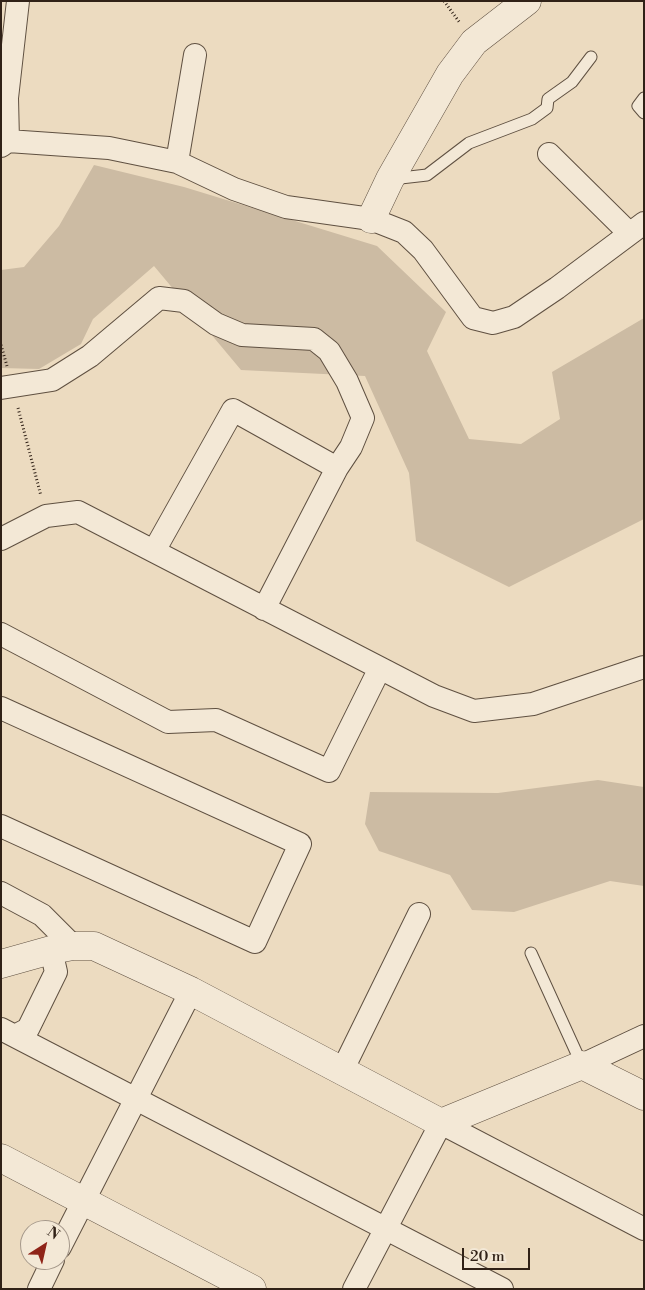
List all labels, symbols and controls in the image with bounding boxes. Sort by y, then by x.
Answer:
north arrow [20,1220,70,1270]
text: N [43,1223,63,1244]
scale bar [465,1238,532,1270]
text: 20 m [470,1247,505,1266]

